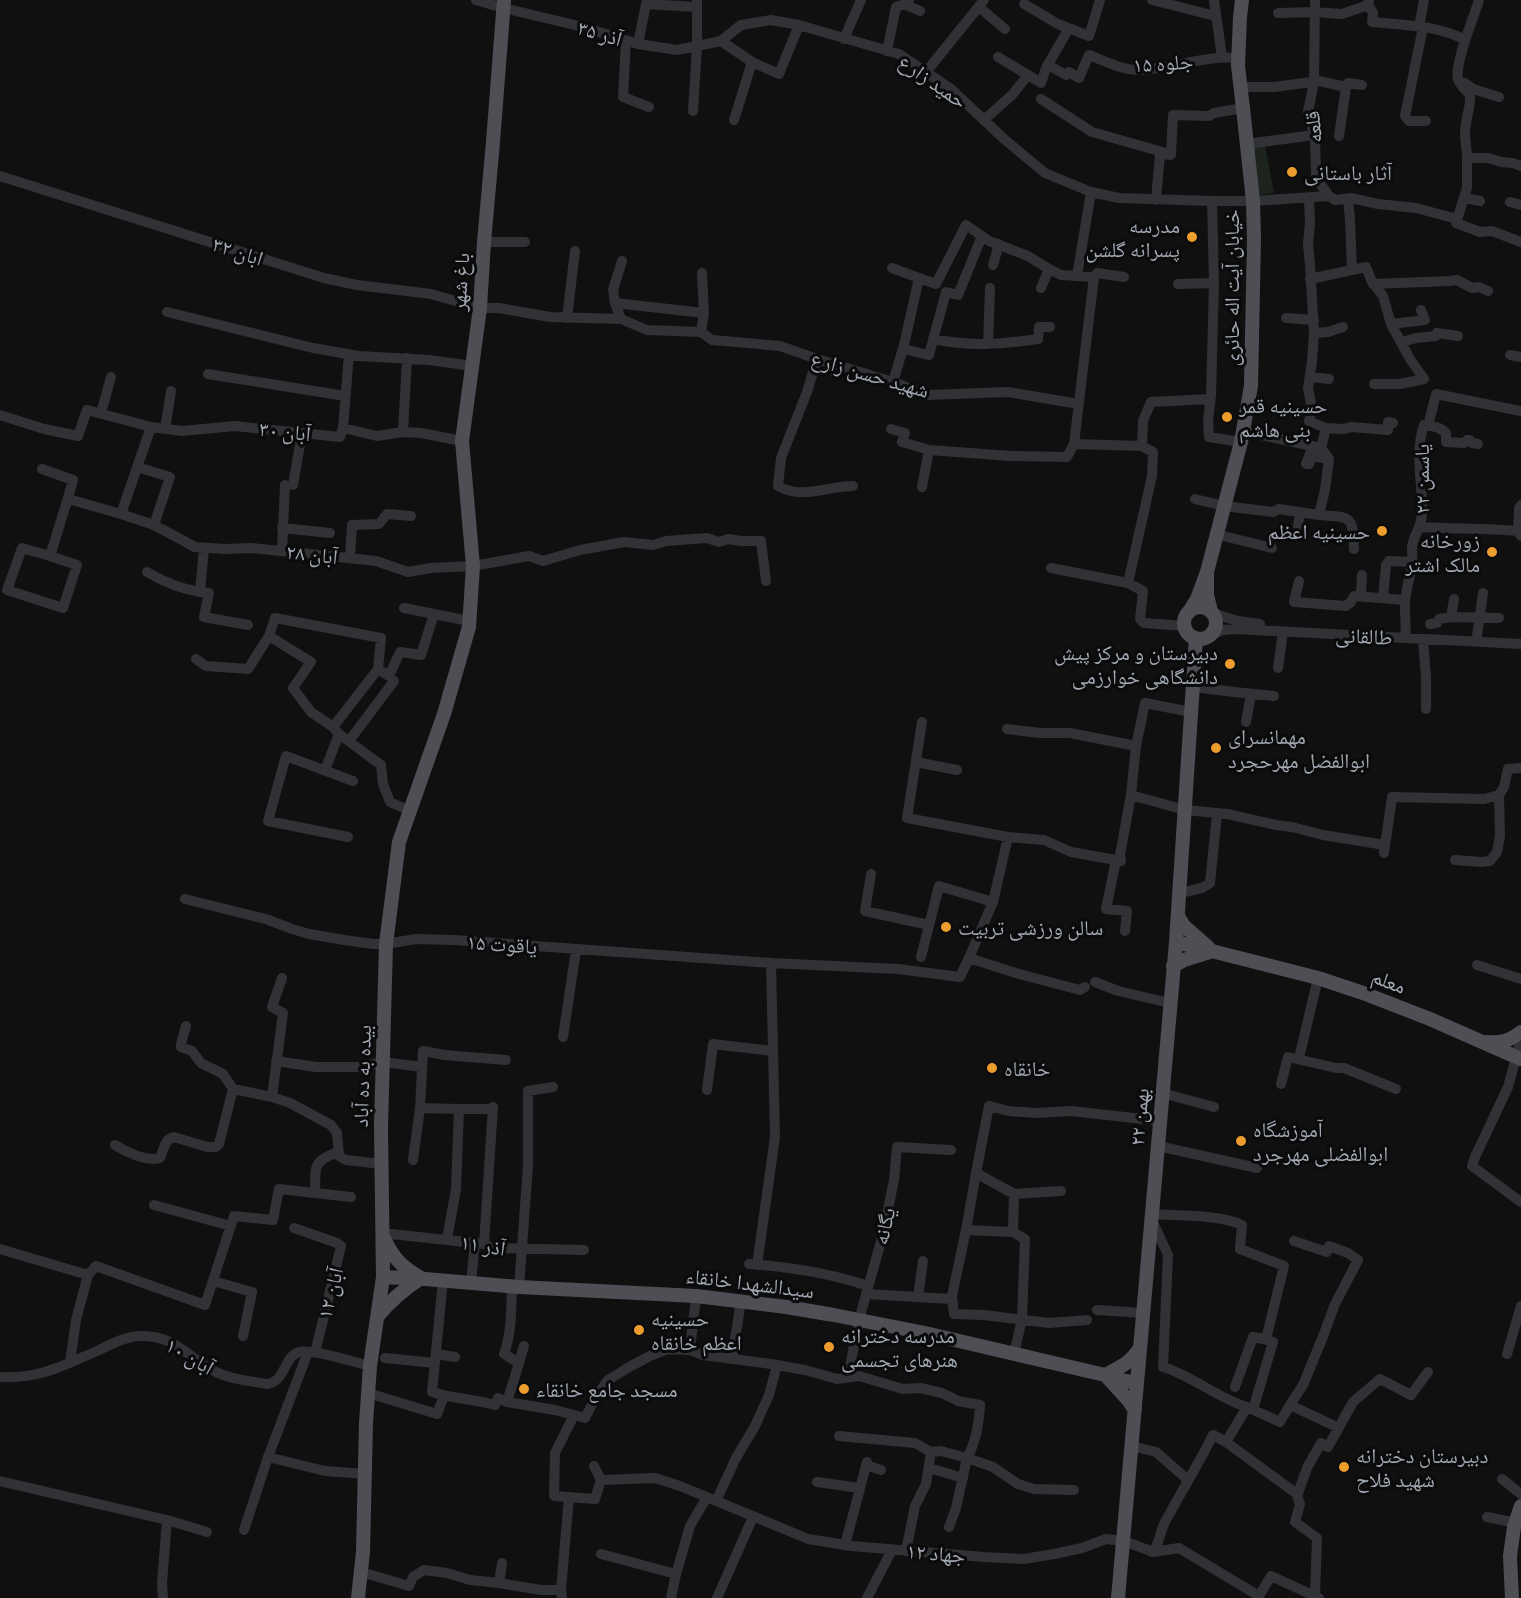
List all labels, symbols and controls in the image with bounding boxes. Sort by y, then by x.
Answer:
street label: آذر ۳۵ [575,14,626,52]
street label: جلوه ۱۵ [1132,47,1194,79]
street label: حمید زارع [893,48,973,114]
street label: قلعه [1298,110,1328,144]
place label: آثار باستانی [1304,159,1393,186]
marker: آثار باستانی [1285,165,1299,179]
street label: خیابان آیت اله حائری [1218,209,1245,367]
place label: مدرسه پسرانه گلشن [1086,212,1180,263]
street label: ابان ۳۲ [209,230,267,272]
marker: مدرسه پسرانه گلشن [1185,230,1199,244]
street label: باغ شهر [444,252,476,313]
street label: شهید حسن زارع [808,344,932,404]
place label: حسینیه قمر بنی هاشم [1238,392,1327,444]
marker: حسینیه قمر بنی هاشم [1220,410,1234,424]
street label: آبان ۳۰ [258,415,313,447]
street label: یاسمن ۲۲ [1408,444,1435,514]
place label: حسینیه اعظم [1268,518,1370,546]
marker: حسینیه اعظم [1375,524,1389,538]
place label: زورخانه مالک اشتر [1404,527,1480,578]
street label: آبان ۲۸ [285,538,340,570]
marker: زورخانه مالک اشتر [1485,545,1499,559]
street label: طالقانی [1335,621,1393,651]
place label: دبیرستان و مرکز پیش دانشگاهی خوارزمی [1054,639,1218,690]
marker: دبیرستان و مرکز پیش دانشگاهی خوارزمی [1223,657,1237,671]
place label: مهمانسرای ابوالفضل مهرحجرد [1228,723,1370,774]
marker: مهمانسرای ابوالفضل مهرحجرد [1209,741,1223,755]
place label: سالن ورزشی تربیت [958,914,1103,941]
marker: سالن ورزشی تربیت [939,920,953,934]
street label: یاقوت ۱۵ [466,928,538,960]
street label: معلم [1368,962,1410,1001]
street label: بیده به ده آباد [347,1024,377,1128]
place label: خانقاه [1004,1055,1050,1082]
marker: خانقاه [985,1061,999,1075]
street label: ۲۲ بهمن [1123,1087,1155,1147]
place label: آموزشگاه ابوالفضلی مهرجرد [1253,1116,1388,1167]
marker: آموزشگاه ابوالفضلی مهرجرد [1234,1134,1248,1148]
street label: یگانه [867,1205,901,1247]
street label: آذر ۱۱ [459,1228,508,1262]
street label: سیدالشهدا خانقاء [684,1262,816,1304]
street label: آبان ۱۲ [311,1264,350,1321]
place label: حسینیه اعظم خانقاه [651,1305,742,1357]
place label: مدرسه دخترانه هنرهای تجسمی [841,1322,958,1373]
marker: حسینیه اعظم خانقاه [632,1323,646,1337]
street label: آبان ۱۰ [161,1331,220,1381]
marker: مدرسه دخترانه هنرهای تجسمی [822,1340,836,1354]
place label: مسجد جامع خانقاء [536,1376,678,1403]
marker: مسجد جامع خانقاء [517,1382,531,1396]
place label: دبیرستان دخترانه شهید فلاح [1356,1442,1488,1493]
marker: دبیرستان دخترانه شهید فلاح [1337,1460,1351,1474]
street label: جهاد ۱۲ [906,1537,966,1569]

